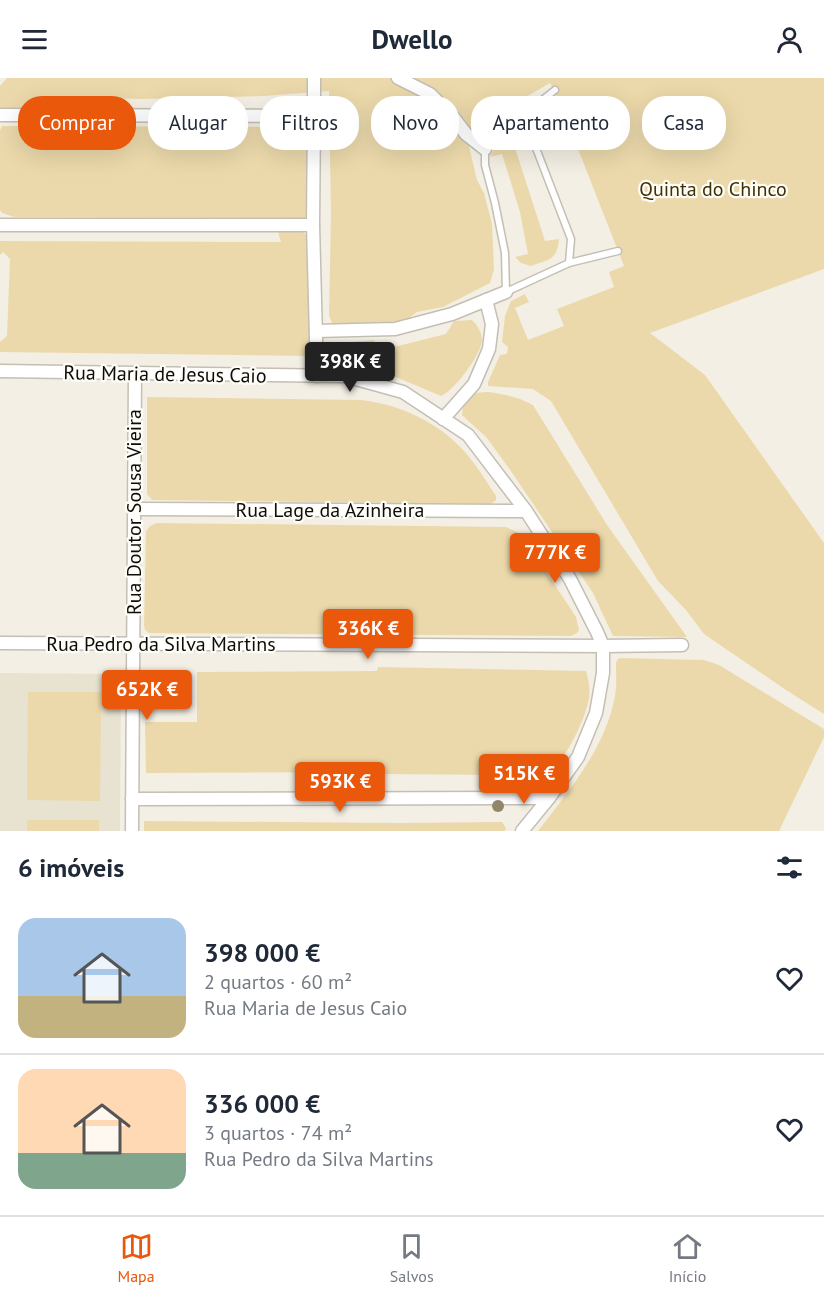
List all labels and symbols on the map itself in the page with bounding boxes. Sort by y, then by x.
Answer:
park label: Quinta do Chinco [639,176,787,202]
pin: 398K € [301,342,399,393]
street label: Rua Maria de Jesus Caio [63,359,267,389]
street label: Rua Doutor Sousa Vieira [121,409,147,615]
street label: Rua Lage da Azinheira [236,497,424,523]
pin: 777K € [506,533,604,584]
pin: 336K € [319,609,417,660]
street label: Rua Pedro da Silva Martins [46,631,276,657]
pin: 652K € [98,670,196,721]
pin: 515K € [475,754,573,805]
pin: 593K € [291,762,389,813]

